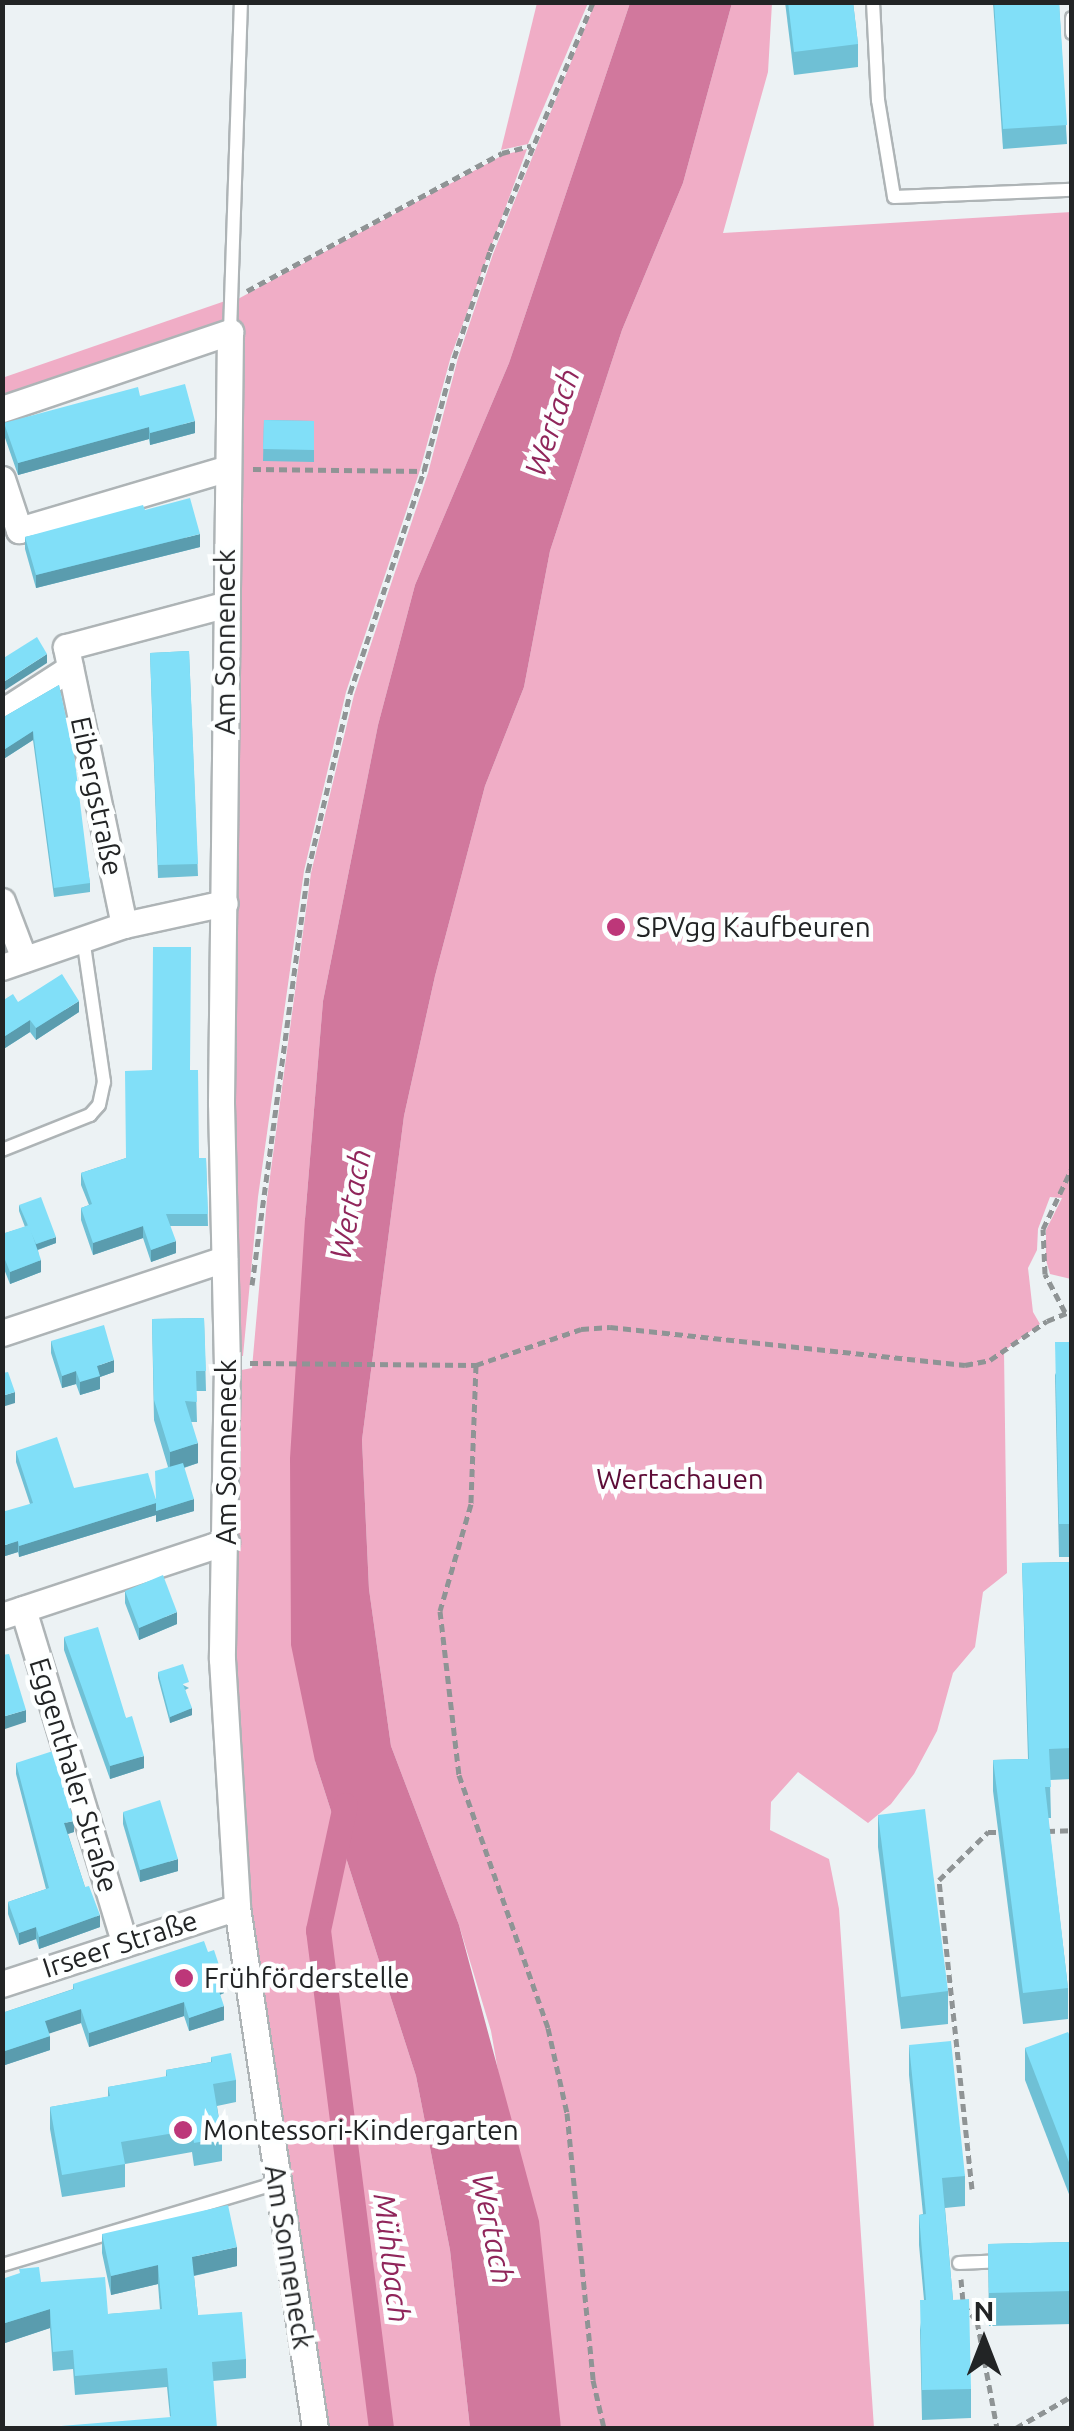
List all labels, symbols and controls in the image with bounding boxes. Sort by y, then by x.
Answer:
water label: Wertach [517,364,587,480]
street label: Am Sonneneck [208,549,242,735]
street label: Eibergstraße [64,714,130,878]
place label: SPVgg Kaufbeuren [636,910,871,944]
marker: SPVgg Kaufbeuren [605,916,627,938]
water label: Wertach [322,1146,378,1262]
street label: Am Sonneneck [209,1359,243,1545]
park label: Wertachauen [596,1462,764,1496]
street label: Eggenthaler Straße [22,1654,126,1896]
street label: Irseer Straße [38,1903,202,1985]
place label: Frühförderstelle [204,1961,410,1995]
marker: Frühförderstelle [173,1967,195,1989]
place label: Montessori-Kindergarten [203,2113,519,2147]
marker: Montessori-Kindergarten [172,2119,194,2141]
street label: Am Sonneneck [258,2163,320,2351]
water label: Wertach [465,2171,521,2287]
water label: Mühlbach [366,2191,418,2325]
north arrow [934,2291,1034,2391]
text: N [974,2295,994,2326]

